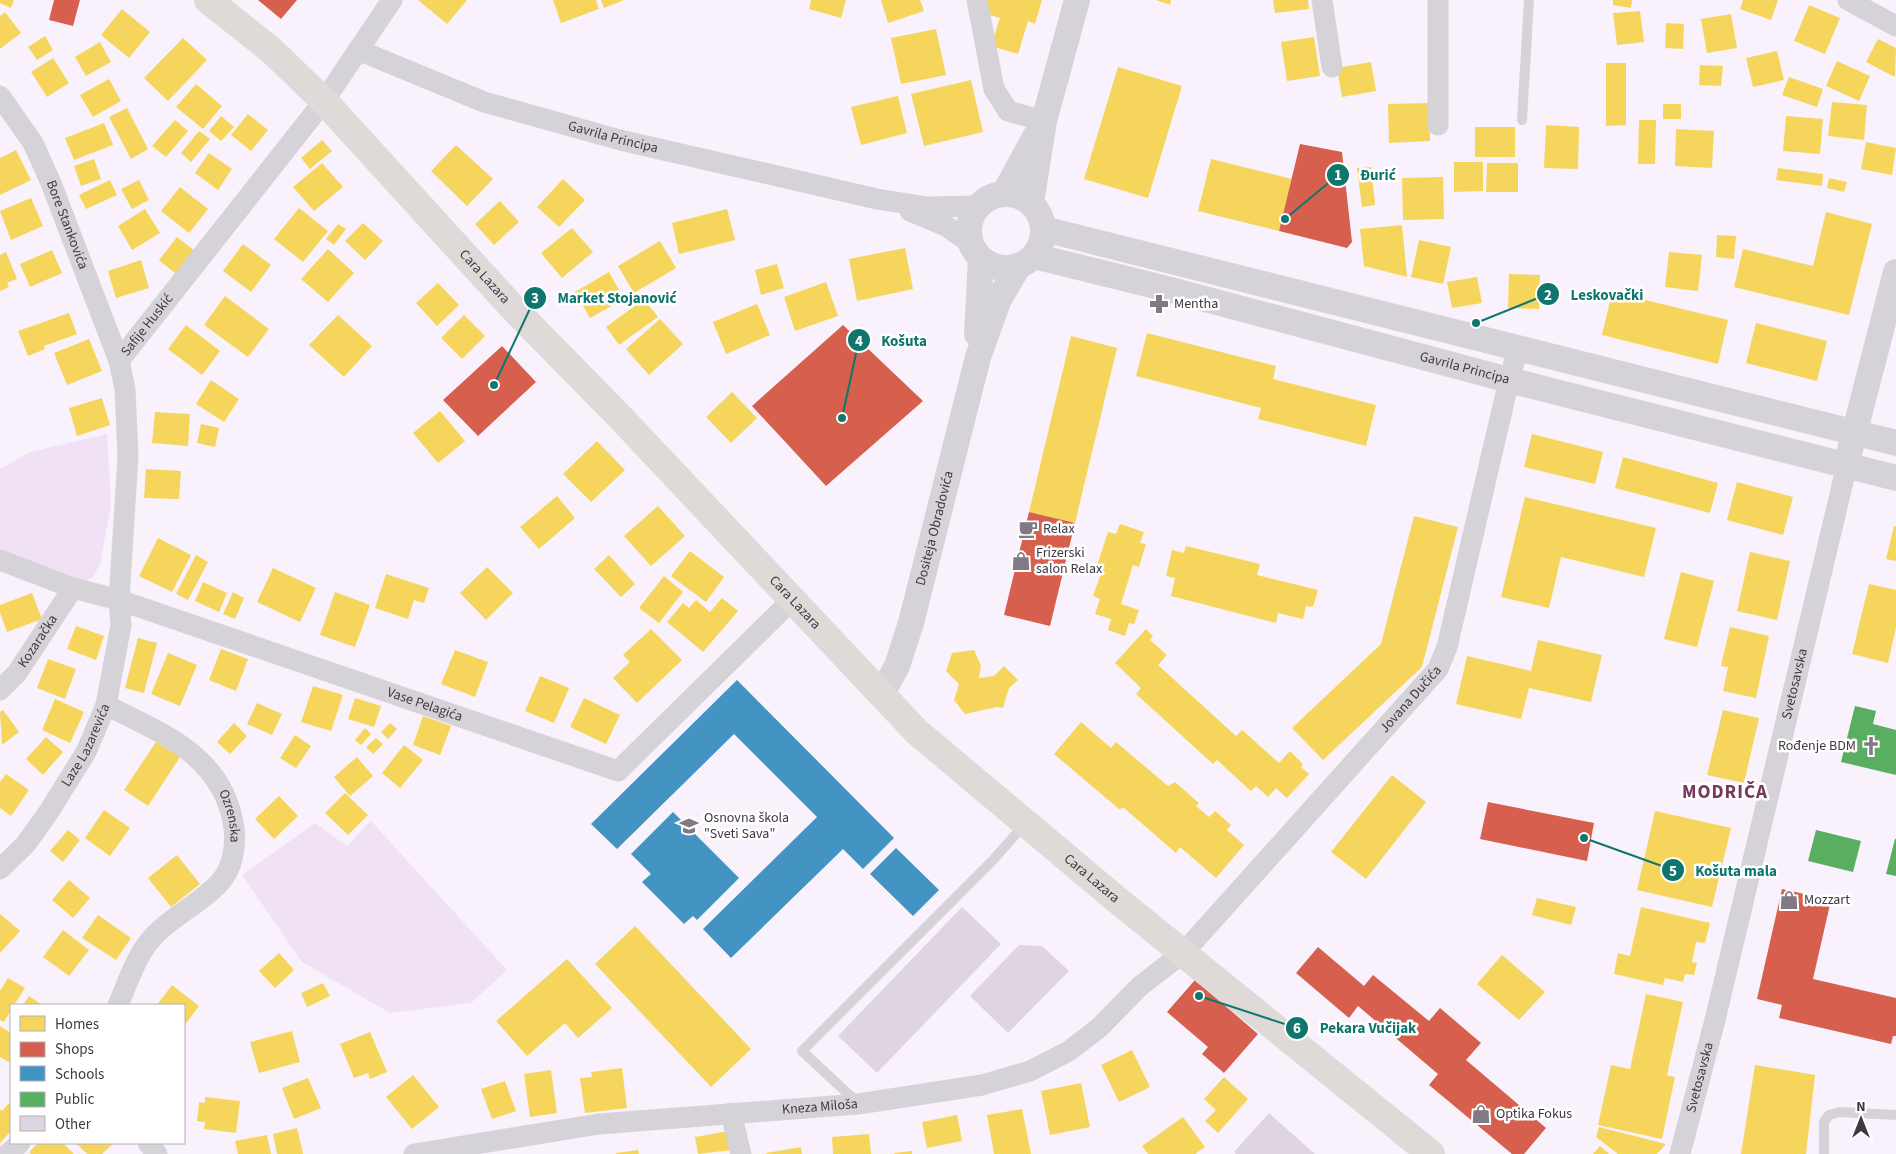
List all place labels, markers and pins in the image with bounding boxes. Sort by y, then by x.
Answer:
callout: Đurić [1326,160,1406,190]
callout: Leskovački [1536,279,1653,309]
callout: Market Stojanović [522,283,686,313]
pharmacy icon: Mentha [1148,293,1170,315]
place label: Mentha [1174,294,1218,314]
callout: Košuta [846,325,937,355]
cafe icon: Relax [1017,518,1039,540]
place label: Relax [1043,519,1075,539]
place label: Frizerski salon Relax [1036,543,1103,579]
shop icon: Frizerski salon Relax [1010,550,1032,572]
church icon: Rođenje BDM [1860,735,1882,757]
place label: Rođenje BDM [1778,736,1856,756]
place label: Osnovna škola "Sveti Sava" [704,808,789,844]
school or university icon: Osnovna škola "Sveti Sava" [678,815,700,837]
callout: Košuta mala [1660,855,1787,885]
shop icon: Mozzart [1778,889,1800,911]
place label: Mozzart [1804,890,1850,910]
callout: Pekara Vučijak [1285,1013,1427,1043]
shop icon: Optika Fokus [1470,1103,1492,1125]
place label: Optika Fokus [1496,1104,1572,1124]

